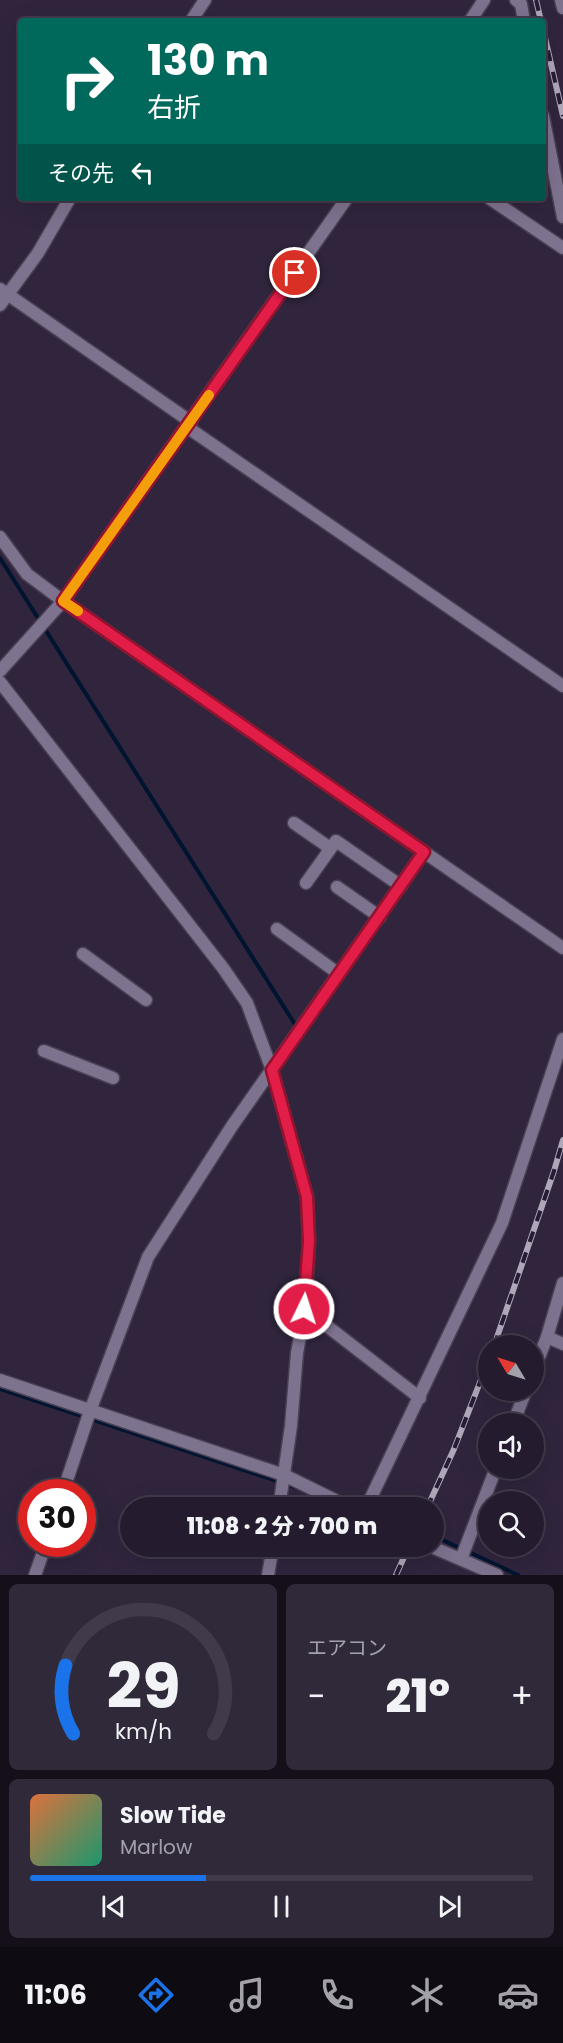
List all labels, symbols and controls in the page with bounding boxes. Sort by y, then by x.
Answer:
text: 130 m [147,31,269,90]
icon: right [48,42,126,120]
text: 右折 [147,89,201,126]
icon: left [126,156,159,189]
text: その先 [48,158,114,189]
pin [269,247,320,298]
icon: arrive [278,256,311,289]
position arrow [272,1277,336,1341]
north arrow [478,1335,544,1401]
map controls [478,1335,544,1557]
button: sound [478,1413,544,1479]
speed limit sign: 30 [18,1479,96,1557]
button: search [478,1491,544,1557]
text: 11:08 · 2 分 · 700 m [187,1511,377,1542]
text: エアコン [307,1634,387,1662]
text: 29 [106,1642,180,1730]
text: 21° [386,1665,450,1728]
text: − [307,1673,325,1720]
text: + [510,1673,533,1720]
text: km/h [114,1716,172,1747]
text: Slow Tide [120,1800,226,1831]
text: Marlow [120,1833,192,1861]
icon: previous [97,1890,130,1923]
icon: pause [265,1890,298,1923]
icon: next [433,1890,466,1923]
icon: directions [135,1974,177,2016]
icon: music [226,1974,268,2016]
icon: phone [316,1974,358,2016]
icon: climate [406,1974,448,2016]
icon: car [497,1974,539,2016]
text: 11:06 [24,1976,87,2013]

